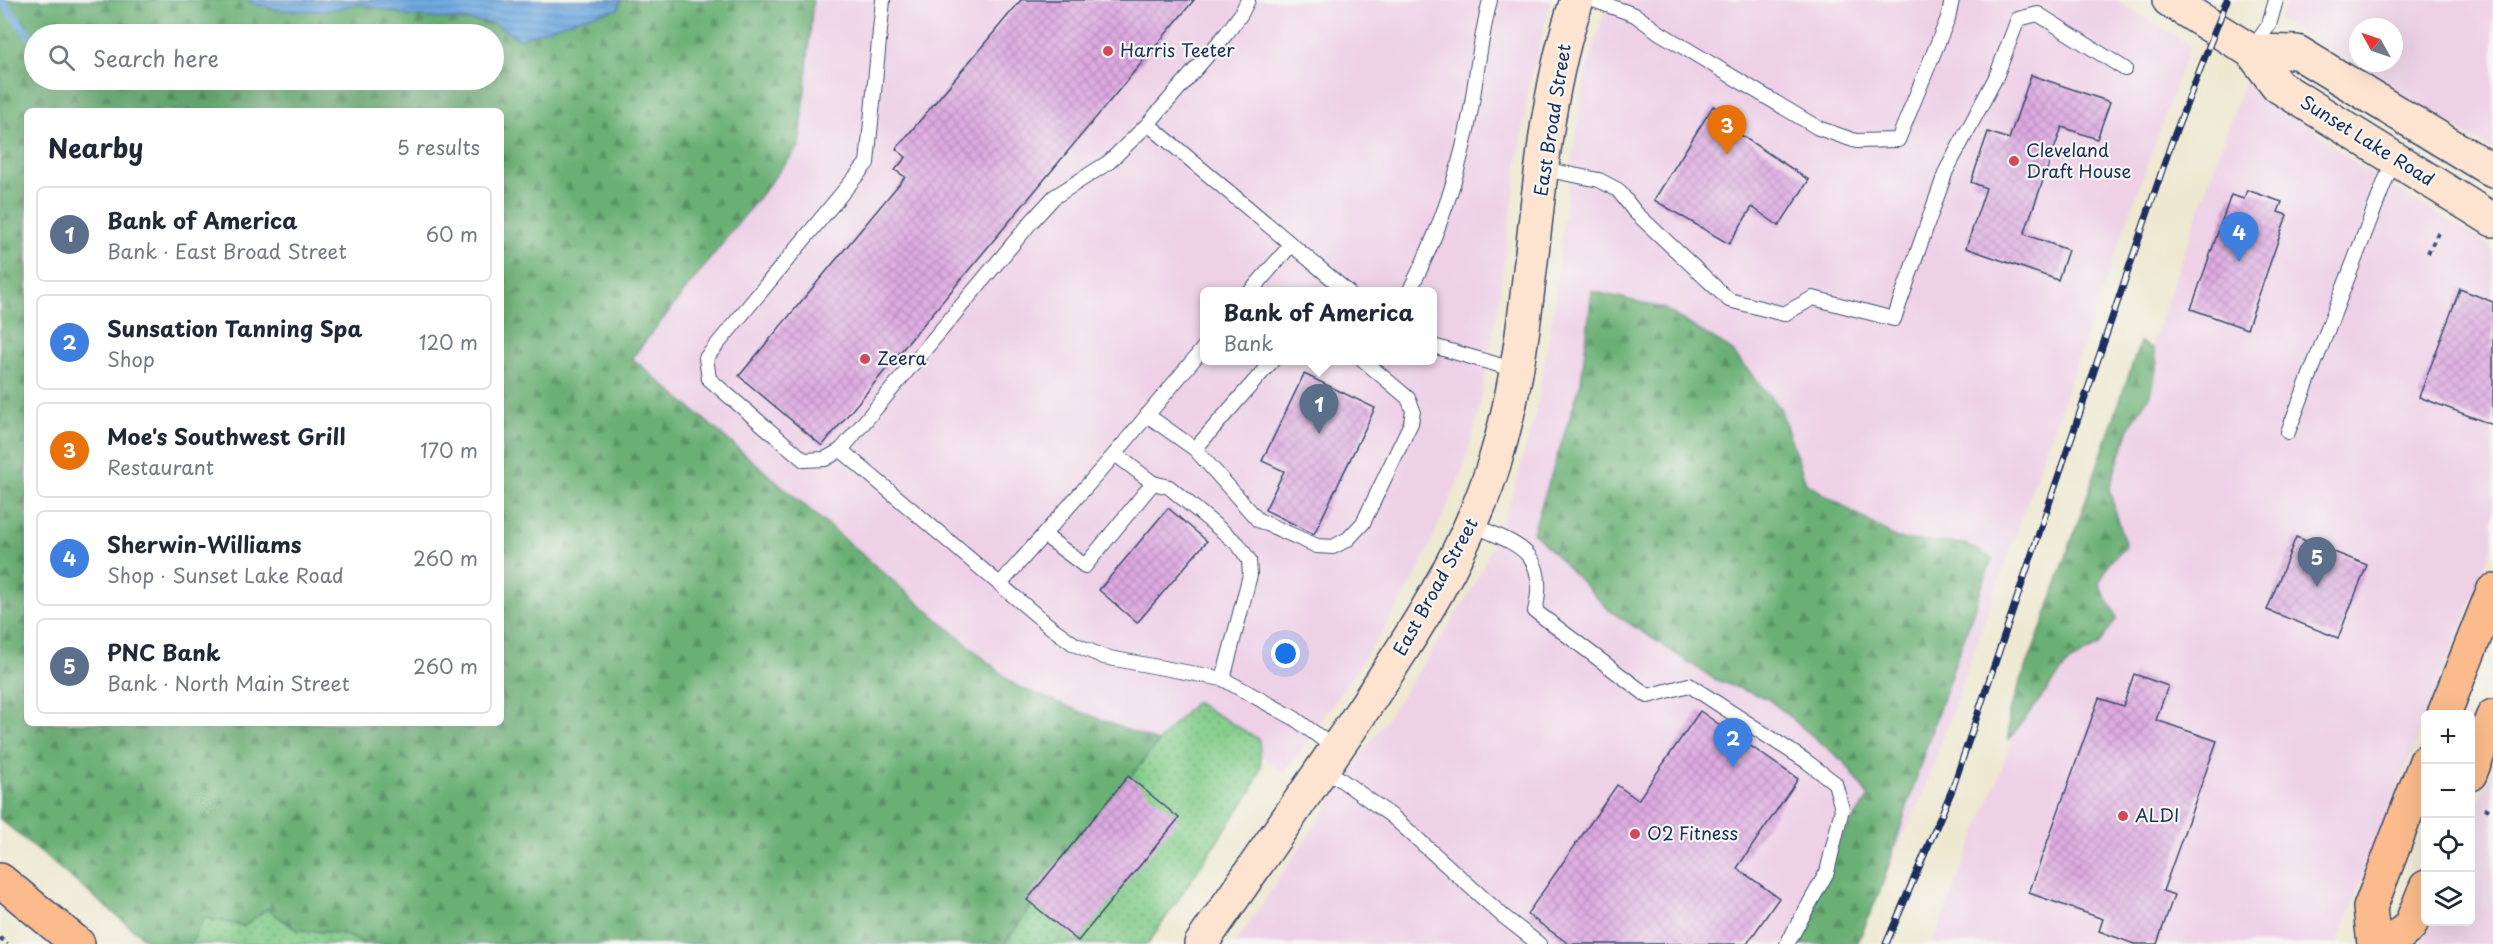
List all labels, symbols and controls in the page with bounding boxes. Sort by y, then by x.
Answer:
north arrow [2349,18,2403,72]
search box [24,24,504,90]
place label: Harris Teeter [1120,36,1235,63]
icon: search [45,41,78,74]
text: Search here [93,41,219,74]
street label: East Broad Street [1526,42,1577,198]
marker: Harris Teeter [1101,44,1115,58]
street label: Sunset Lake Road [2296,88,2440,192]
pin: 3 [1708,106,1746,155]
text: Nearby [48,128,143,167]
text: 5 results [397,132,480,162]
place label: Cleveland Draft House [2026,136,2132,184]
marker: Cleveland Draft House [2007,154,2021,168]
text: Bank of America [107,203,298,236]
pin: 4 [2220,212,2258,262]
text: 1 [65,219,74,249]
text: 60 m [426,219,478,249]
text: Bank · East Broad Street [107,236,347,266]
popup [1200,287,1437,365]
text: Bank of America [1223,295,1414,328]
text: Sunsation Tanning Spa [107,311,362,344]
text: 2 [62,327,77,357]
text: 120 m [419,327,478,357]
text: Bank [1223,328,1273,358]
text: Shop [107,344,155,374]
place label: Zeera [877,344,927,371]
marker: Zeera [858,352,872,366]
pin: 1 [1300,384,1338,434]
text: Moe's Southwest Grill [107,419,345,452]
text: 3 [63,435,76,465]
text: 170 m [420,435,478,465]
text: Restaurant [107,452,214,482]
street label: East Broad Street [1386,512,1484,660]
text: Sherwin-Williams [107,527,301,560]
pin: 5 [2298,538,2336,587]
text: 4 [63,543,76,573]
text: 260 m [413,543,478,573]
text: Shop · Sunset Lake Road [107,560,344,590]
text: PNC Bank [107,635,221,668]
your location [1271,639,1300,668]
text: 5 [63,651,76,681]
text: 260 m [413,651,478,681]
text: Bank · North Main Street [107,668,350,698]
map controls [2421,710,2475,926]
button: + [2421,710,2475,764]
pin: 2 [1714,718,1752,768]
button: − [2421,764,2475,818]
place label: ALDI [2135,801,2180,828]
marker: ALDI [2116,809,2130,823]
button: locate [2421,818,2475,872]
place label: O2 Fitness [1647,819,1738,846]
marker: O2 Fitness [1628,827,1642,841]
button: layers [2421,872,2475,926]

